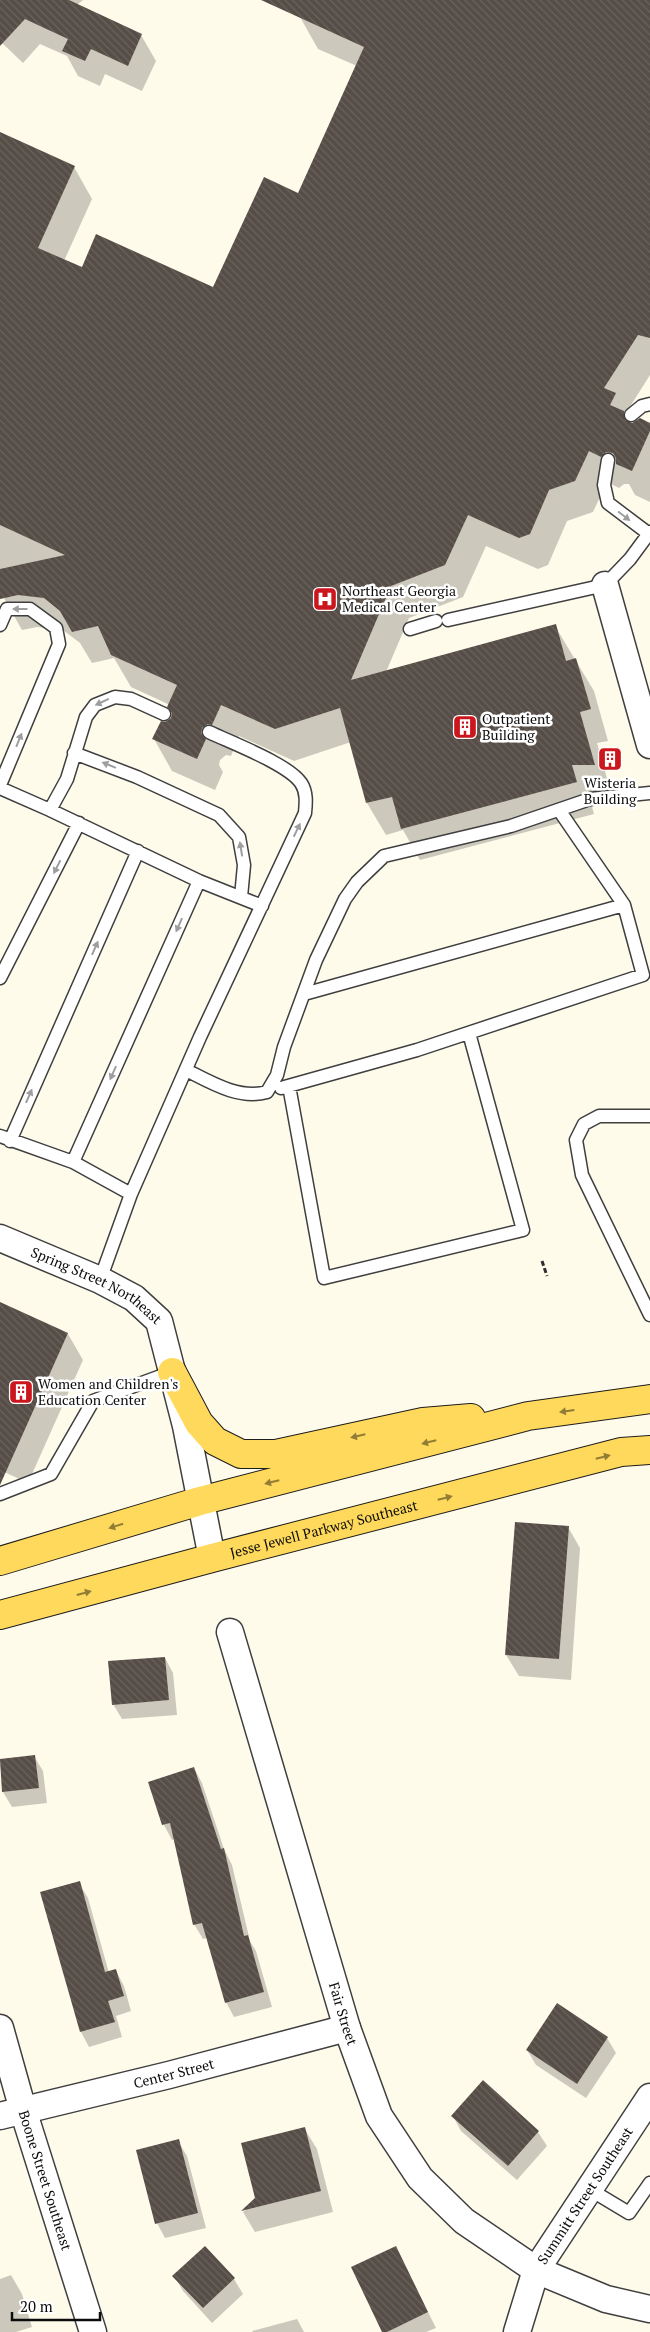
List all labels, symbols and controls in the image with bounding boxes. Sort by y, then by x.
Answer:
one-way arrow [617,511,630,522]
place label: Northeast Georgia Medical Center [342,581,456,616]
hospital icon: Northeast Georgia Medical Center [312,586,338,612]
one-way arrow [12,605,28,613]
one-way arrow [95,699,109,707]
place label: Outpatient Building [482,709,551,744]
building icon: Outpatient Building [452,714,478,740]
one-way arrow [15,733,23,748]
building icon: Wisteria Building [597,746,623,772]
one-way arrow [102,761,116,769]
place label: Wisteria Building [584,773,637,808]
one-way arrow [294,823,302,837]
one-way arrow [237,840,245,856]
one-way arrow [53,860,61,874]
one-way arrow [175,918,183,932]
one-way arrow [92,941,100,955]
one-way arrow [108,1066,116,1080]
one-way arrow [26,1089,34,1103]
street label: Spring Street Northeast [28,1242,167,1329]
place label: Women and Children's Education Center [38,1374,178,1409]
building icon: Women and Children's Education Center [8,1379,34,1405]
one-way arrow [559,1407,575,1415]
one-way arrow [351,1432,366,1440]
one-way arrow [422,1438,437,1446]
one-way arrow [595,1453,610,1461]
one-way arrow [265,1478,280,1486]
one-way arrow [438,1493,453,1501]
street label: Jesse Jewell Parkway Southeast [228,1495,420,1562]
one-way arrow [108,1522,123,1530]
one-way arrow [76,1588,91,1596]
street label: Fair Street [325,1980,363,2048]
street label: Center Street [132,2053,217,2092]
street label: Boone Street Southeast [15,2108,77,2253]
street label: Summitt Street Southeast [532,2122,637,2268]
scale bar [12,2290,100,2322]
text: 20 m [20,2296,53,2316]

